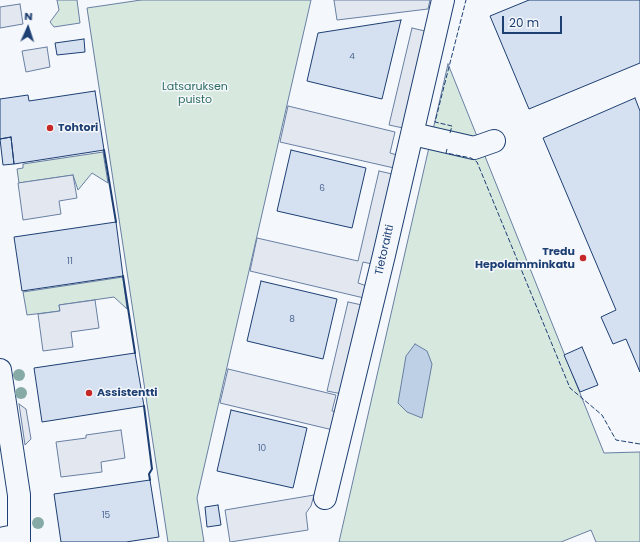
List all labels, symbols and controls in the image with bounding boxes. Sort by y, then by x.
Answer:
north arrow [8,8,48,48]
text: N [24,8,33,24]
scale bar [504,8,564,34]
text: 20 m [509,14,539,31]
house number: 4 [349,52,355,62]
park label: Latsaruksen puisto [162,80,228,106]
place label: Tohtori [58,121,98,135]
marker: Tohtori [45,123,55,133]
house number: 6 [319,184,325,194]
street label: Tietoraitti [373,223,397,277]
place label: Tredu Hepolamminkatu [475,245,575,271]
marker: Tredu Hepolamminkatu [578,253,588,263]
house number: 11 [67,257,73,267]
house number: 8 [289,315,295,325]
place label: Assistentti [97,386,158,400]
marker: Assistentti [84,388,94,398]
house number: 10 [258,444,266,454]
house number: 15 [102,511,110,521]

